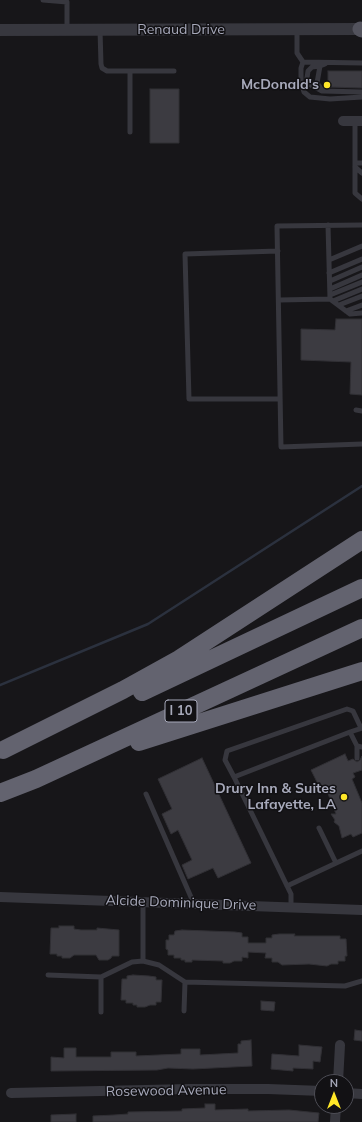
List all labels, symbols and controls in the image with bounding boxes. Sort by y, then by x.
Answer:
street label: Renaud Drive [137,22,225,38]
place label: McDonald's [241,77,319,93]
marker: McDonald's [322,80,332,90]
road number: I 10 [165,700,197,722]
place label: Drury Inn & Suites Lafayette, LA [215,781,336,814]
marker: Drury Inn & Suites Lafayette, LA [339,792,349,802]
street label: Alcide Dominique Drive [105,892,257,914]
north arrow [314,1074,354,1114]
text: N [330,1076,338,1090]
street label: Rosewood Avenue [105,1082,227,1100]

